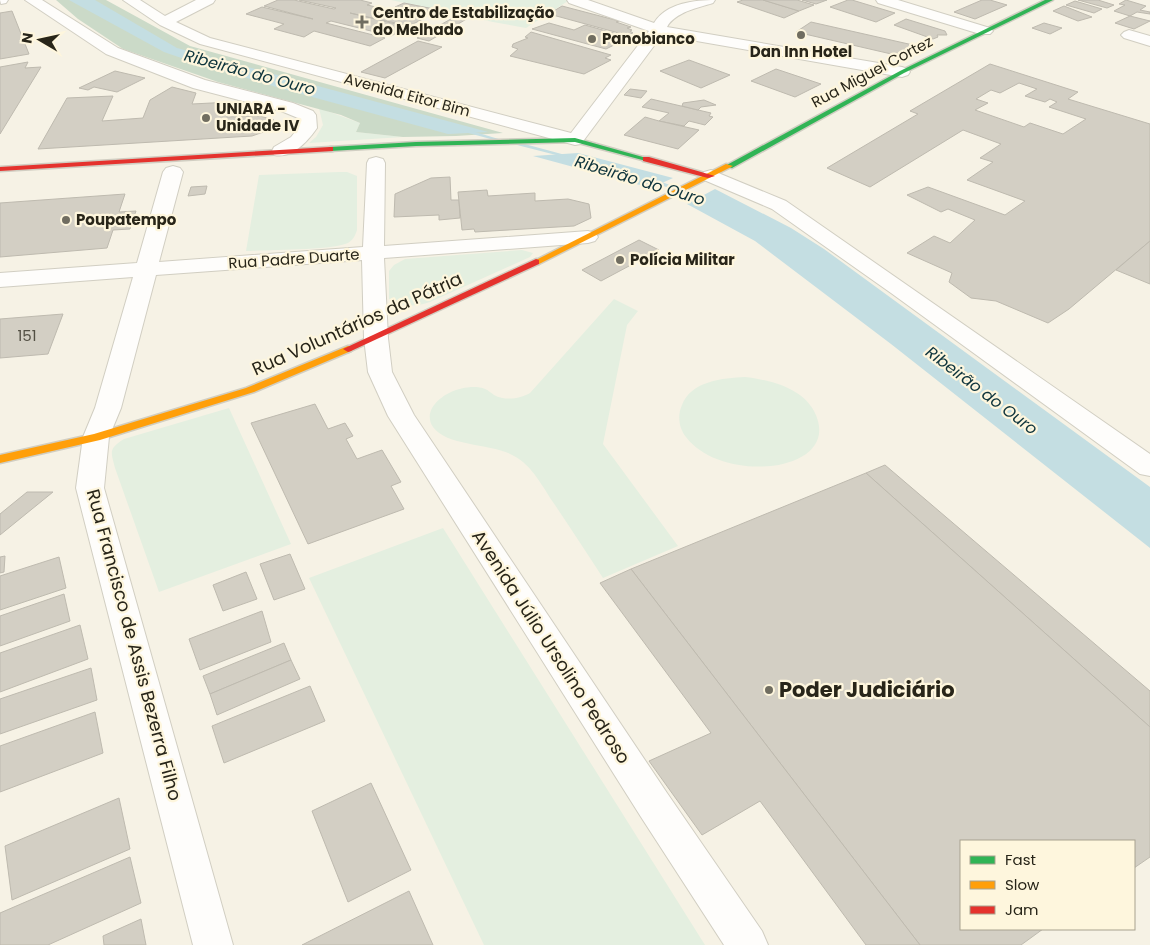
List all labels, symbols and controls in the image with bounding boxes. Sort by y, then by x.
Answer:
place label: Centro de Estabilização do Melhado [373,2,555,40]
north arrow [15,15,65,65]
marker: Centro de Estabilização do Melhado [355,15,369,29]
place label: Panobianco [602,28,695,49]
marker: Dan Inn Hotel [795,29,807,41]
text: N [16,31,38,45]
street label: Rua Miguel Cortez [807,31,936,112]
marker: Panobianco [586,33,598,45]
place label: Dan Inn Hotel [750,41,852,62]
water label: Ribeirão do Ouro [182,44,318,101]
street label: Avenida Eitor Bim [342,68,473,121]
place label: UNIARA - Unidade IV [216,98,300,136]
marker: UNIARA - Unidade IV [200,112,212,124]
water label: Ribeirão do Ouro [572,150,708,211]
place label: Poupatempo [76,209,177,230]
marker: Poupatempo [60,214,72,226]
street label: Rua Padre Duarte [228,243,360,274]
place label: Polícia Militar [630,249,735,270]
marker: Polícia Militar [614,254,626,266]
street label: Rua Voluntários da Pátria [248,266,466,381]
house number: 151 [17,325,37,346]
water label: Ribeirão do Ouro [921,341,1043,440]
street label: Rua Francisco de Assis Bezerra Filho [81,486,188,803]
street label: Avenida Júlio Ursolino Pedroso [466,525,637,768]
place label: Poder Judiciário [779,675,955,704]
marker: Poder Judiciário [763,684,775,696]
legend [960,840,1135,930]
text: Fast [1005,849,1036,870]
text: Slow [1005,874,1040,895]
text: Jam [1005,899,1039,920]

